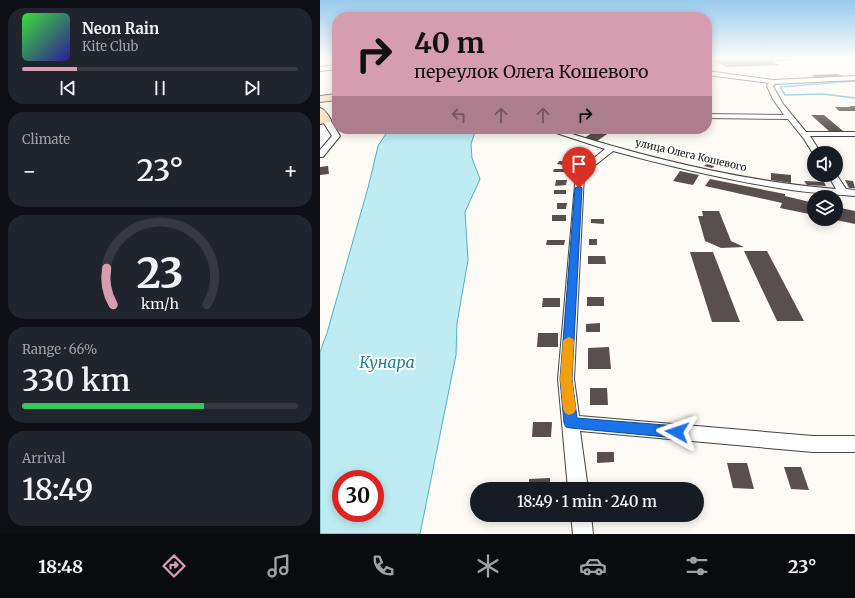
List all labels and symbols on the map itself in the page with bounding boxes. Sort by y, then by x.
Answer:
street label: улица Олега Кошевого [634,136,748,174]
pin [562,147,596,188]
water label: Кунара [359,352,415,372]
position arrow [656,411,698,453]
speed limit sign: 30 [332,470,384,522]

